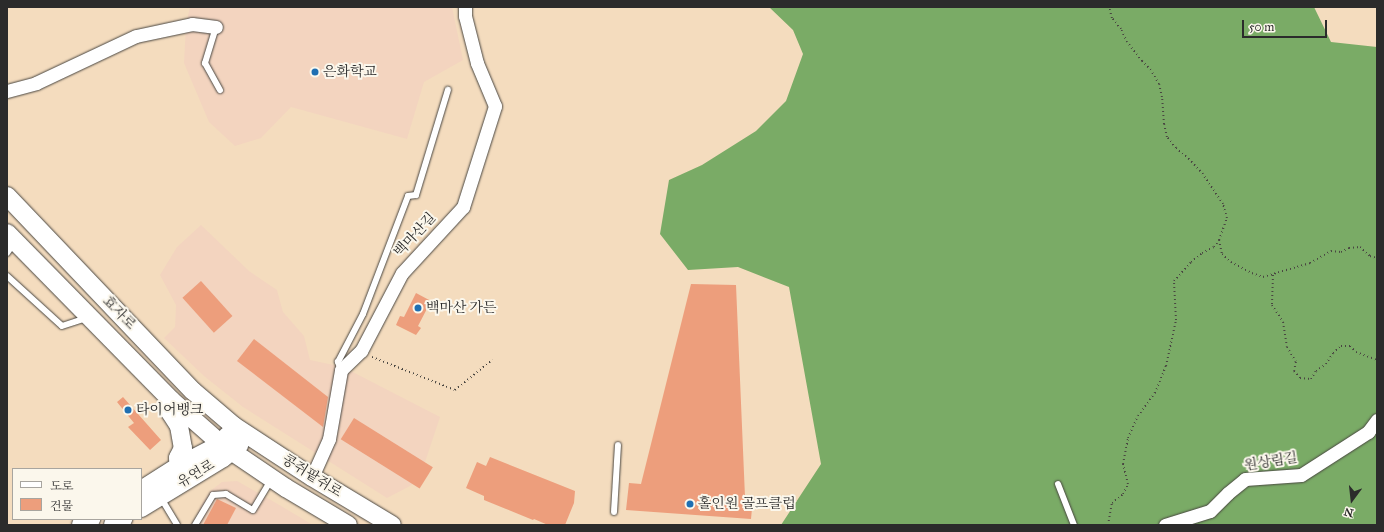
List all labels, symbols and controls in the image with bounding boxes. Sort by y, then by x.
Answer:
scale bar [1244,12,1329,38]
text: 50 m [1249,20,1274,34]
place label: 은화학교 [323,64,377,80]
marker: 은화학교 [310,67,320,77]
street label: 백마산길 [390,209,440,261]
street label: 효자로 [99,293,139,333]
place label: 백마산 가든 [426,300,497,316]
marker: 백마산 가든 [413,303,423,313]
place label: 타이어뱅크 [136,402,204,418]
marker: 타이어뱅크 [123,405,133,415]
street label: 원상림길 [1243,449,1299,475]
street label: 콩쥐팥쥐로 [279,451,345,501]
street label: 유연로 [174,456,218,492]
legend [12,468,142,520]
text: 도로 [50,479,73,493]
north arrow [1332,480,1372,520]
place label: 홀인원 골프클럽 [698,496,796,512]
text: 건물 [50,499,73,513]
marker: 홀인원 골프클럽 [685,499,695,509]
text: N [1343,505,1355,520]

